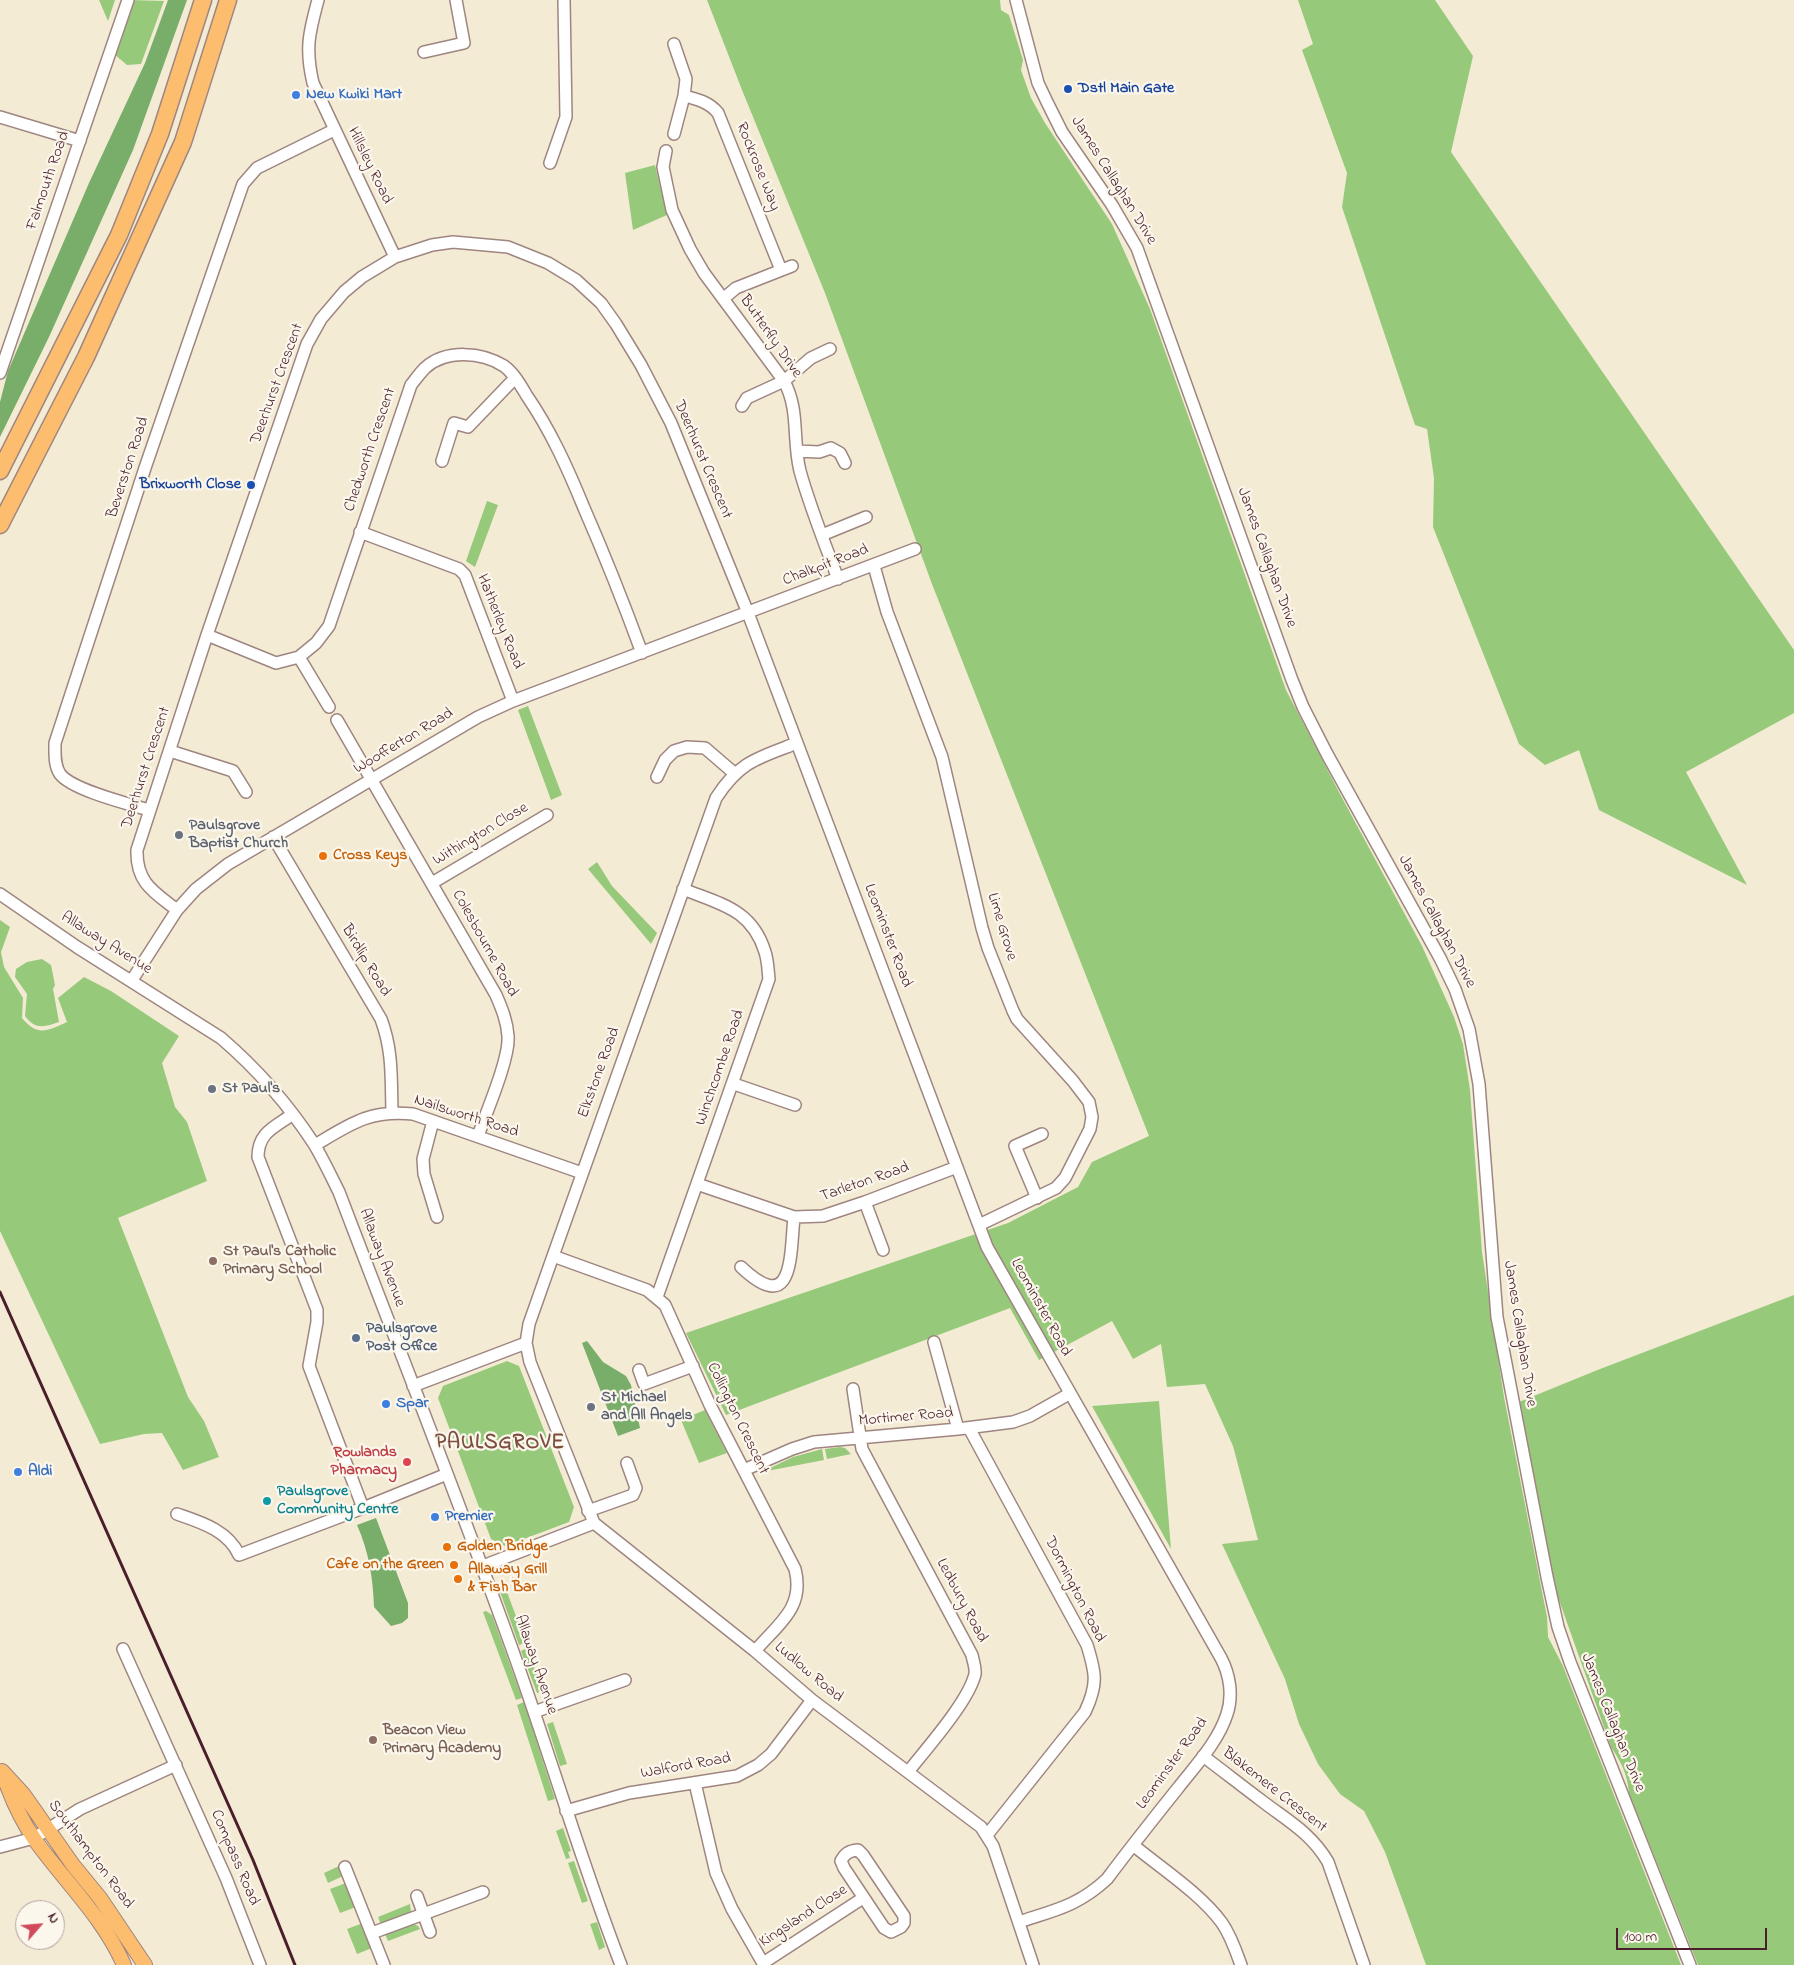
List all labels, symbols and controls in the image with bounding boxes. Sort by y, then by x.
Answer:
place label: Dstl Main Gate [1078,79,1174,99]
marker: Dstl Main Gate [1062,83,1074,95]
place label: New Kwiki Mart [306,85,402,105]
marker: New Kwiki Mart [290,89,302,101]
street label: James Callaghan Drive [1066,113,1160,249]
street label: Rockrose Way [731,120,783,214]
street label: Hillsley Road [342,124,396,208]
street label: Falmouth Road [23,129,75,233]
street label: Butterfly Drive [734,292,806,382]
street label: Deerhurst Crescent [247,321,309,447]
street label: Chedworth Crescent [341,386,401,514]
street label: Deerhurst Crescent [668,398,736,522]
street label: Beverston Road [104,415,154,521]
place label: Brixworth Close [140,475,241,495]
marker: Brixworth Close [245,479,257,491]
street label: James Callaghan Drive [1232,485,1300,631]
street label: Chalkpit Road [780,541,872,591]
street label: Hatherley Road [471,572,527,672]
street label: Deerhurst Crescent [118,705,176,831]
street label: Woofferton Road [351,705,457,779]
street label: Withington Close [430,799,532,871]
place label: Paulsgrove Baptist Church [189,816,288,854]
marker: Paulsgrove Baptist Church [173,829,185,841]
place label: Cross Keys [333,846,407,866]
marker: Cross Keys [317,850,329,862]
street label: James Callaghan Drive [1393,852,1479,992]
street label: Leominster Road [858,882,916,990]
street label: Colesbourne Road [447,887,521,1001]
street label: Lime Grove [982,891,1020,963]
street label: Allaway Avenue [57,908,155,980]
street label: Birdlip Road [336,921,394,1001]
street label: Winchcombe Road [692,1008,750,1128]
street label: Elkstone Road [575,1025,625,1121]
place label: St Paul's [222,1079,280,1099]
marker: St Paul's [206,1083,218,1095]
street label: Nailsworth Road [411,1091,521,1143]
street label: Tarleton Road [818,1159,912,1207]
street label: Allaway Avenue [353,1206,409,1310]
place label: St Paul's Catholic Primary School [223,1242,336,1280]
marker: St Paul's Catholic Primary School [207,1255,219,1267]
street label: Leominster Road [1005,1256,1075,1360]
street label: James Callaghan Drive [1498,1260,1540,1408]
place label: Paulsgrove Post Office [366,1319,437,1357]
marker: Paulsgrove Post Office [350,1332,362,1344]
street label: Collington Crescent [702,1360,772,1478]
place label: St Michael and All Angels [601,1388,693,1426]
place label: Spar [396,1394,429,1414]
marker: Spar [380,1398,392,1410]
marker: St Michael and All Angels [585,1401,597,1413]
street label: Mortimer Road [858,1404,954,1432]
district label: PAULSGROVE [434,1432,566,1458]
place label: Rowlands Pharmacy [330,1443,397,1481]
marker: Rowlands Pharmacy [401,1456,413,1468]
place label: Aldi [28,1462,52,1482]
marker: Aldi [12,1466,24,1478]
place label: Paulsgrove Community Centre [277,1482,398,1520]
marker: Paulsgrove Community Centre [261,1495,273,1507]
place label: Premier [445,1507,493,1527]
marker: Premier [429,1511,441,1523]
street label: Dormington Road [1039,1534,1109,1646]
place label: Golden Bridge [457,1537,548,1557]
marker: Golden Bridge [441,1541,453,1553]
place label: Cafe on the Green [326,1555,444,1575]
street label: Ledbury Road [931,1556,991,1646]
marker: Cafe on the Green [448,1559,460,1571]
place label: Allaway Grill & Fish Bar [468,1560,547,1598]
marker: Allaway Grill & Fish Bar [452,1573,464,1585]
street label: Allaway Avenue [509,1613,561,1717]
street label: Ludlow Road [770,1639,846,1707]
street label: James Callaghan Drive [1575,1651,1649,1795]
street label: Leominster Road [1133,1714,1213,1814]
place label: Beacon View Primary Academy [383,1721,501,1759]
marker: Beacon View Primary Academy [367,1734,379,1746]
street label: Blakemere Crescent [1218,1744,1330,1838]
street label: Walford Road [639,1750,733,1784]
street label: Southampton Road [43,1797,137,1913]
street label: Compass Road [205,1807,263,1909]
street label: Kingsland Close [756,1881,852,1953]
north arrow [15,1900,65,1950]
text: N [41,1909,64,1927]
scale bar [1619,1918,1770,1950]
text: 100 m [1624,1926,1657,1948]

